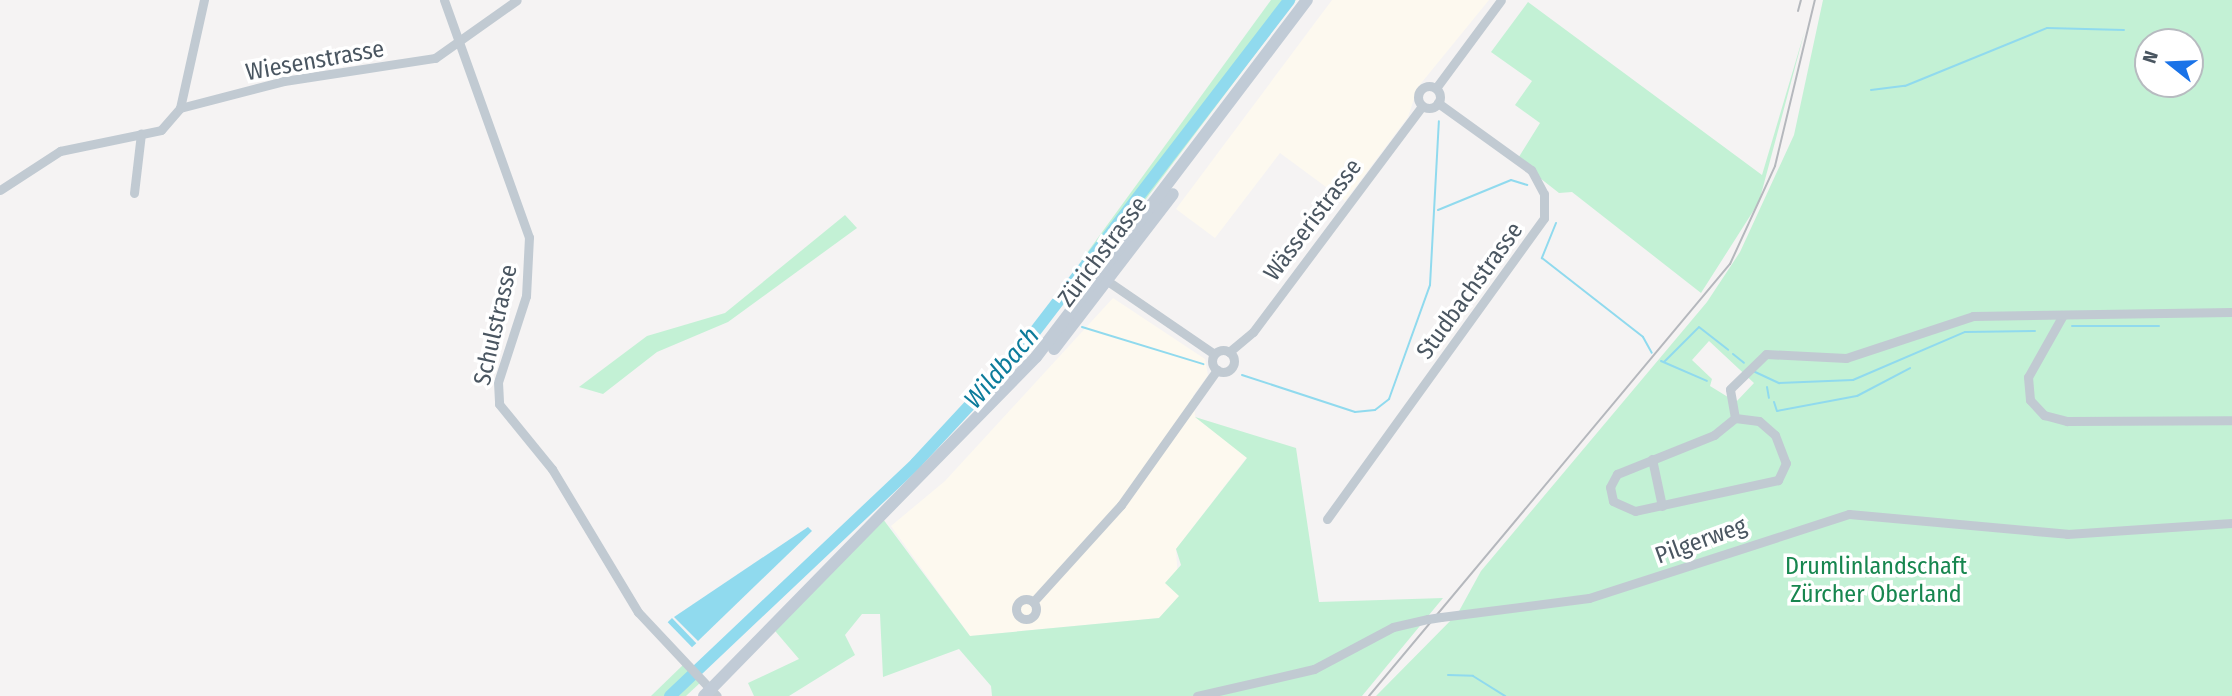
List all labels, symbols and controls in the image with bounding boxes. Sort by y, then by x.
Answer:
north arrow [2134,28,2204,98]
street label: Wiesenstrasse [244,35,386,87]
text: N [2138,48,2163,66]
street label: Wässeristrasse [1258,154,1368,286]
street label: Zürichstrasse [1052,191,1154,313]
street label: Studbachstrasse [1411,217,1529,365]
street label: Schulstrasse [468,262,524,388]
water label: Wildbach [958,321,1046,415]
street label: Pilgerweg [1651,511,1751,571]
park label: Drumlinlandschaft Zürcher Oberland [1785,553,1967,609]

